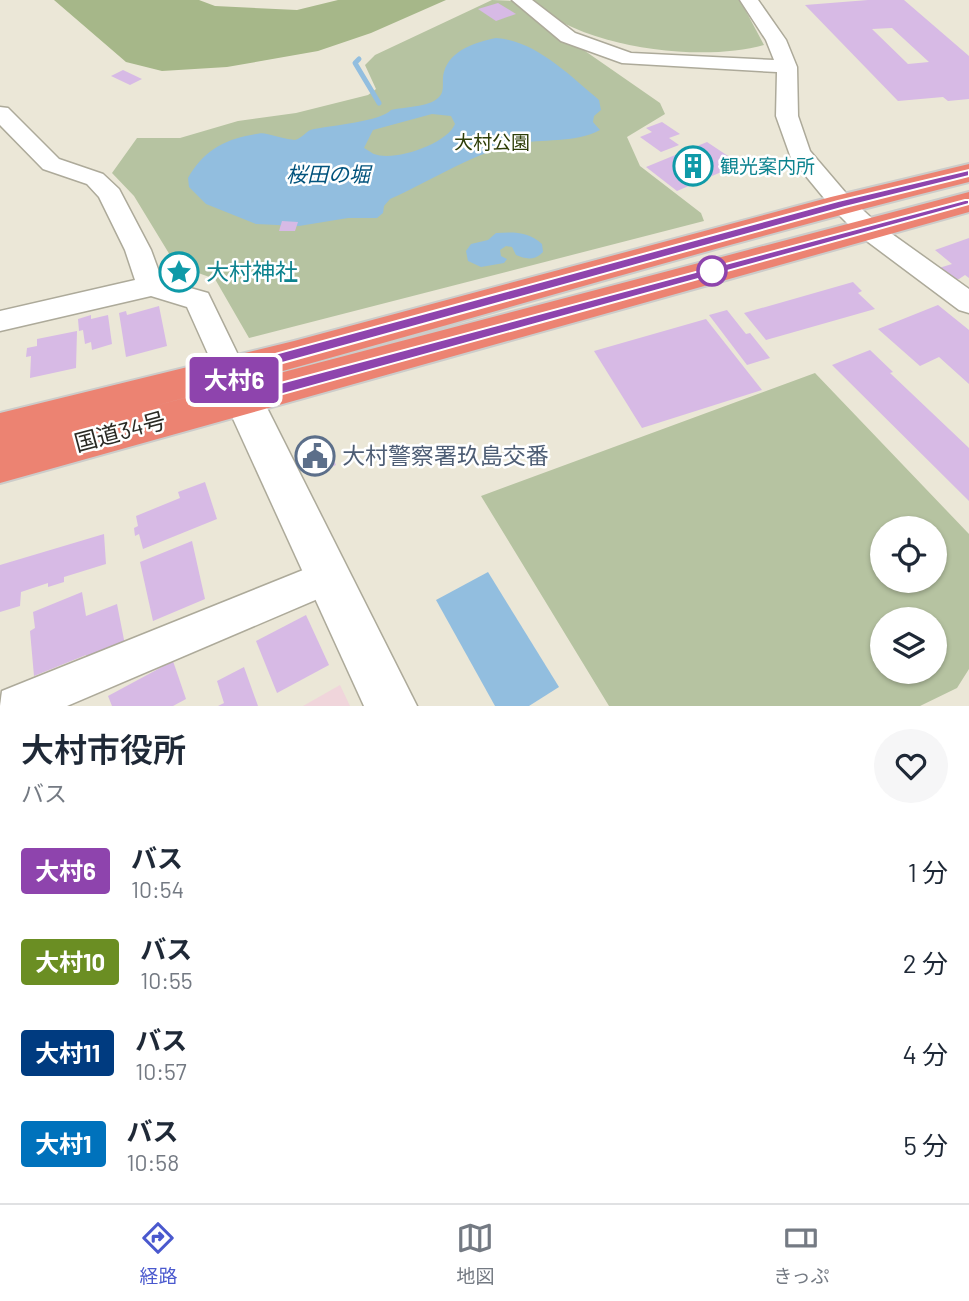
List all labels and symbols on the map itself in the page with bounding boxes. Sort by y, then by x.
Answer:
park label: 大村公園 [454,130,530,153]
building icon: 観光案内所 [672,145,714,187]
place label: 観光案内所 [720,154,815,177]
water label: 桜田の堀 [286,161,373,186]
place icon: 大村神社 [158,251,200,293]
unlabelled marker [697,256,727,286]
place label: 大村神社 [206,257,298,285]
line badge: 大村6 [194,357,274,403]
street label: 国道34号 [71,405,169,457]
public building icon: 大村警察署玖島交番 [294,435,336,477]
place label: 大村警察署玖島交番 [342,441,549,469]

